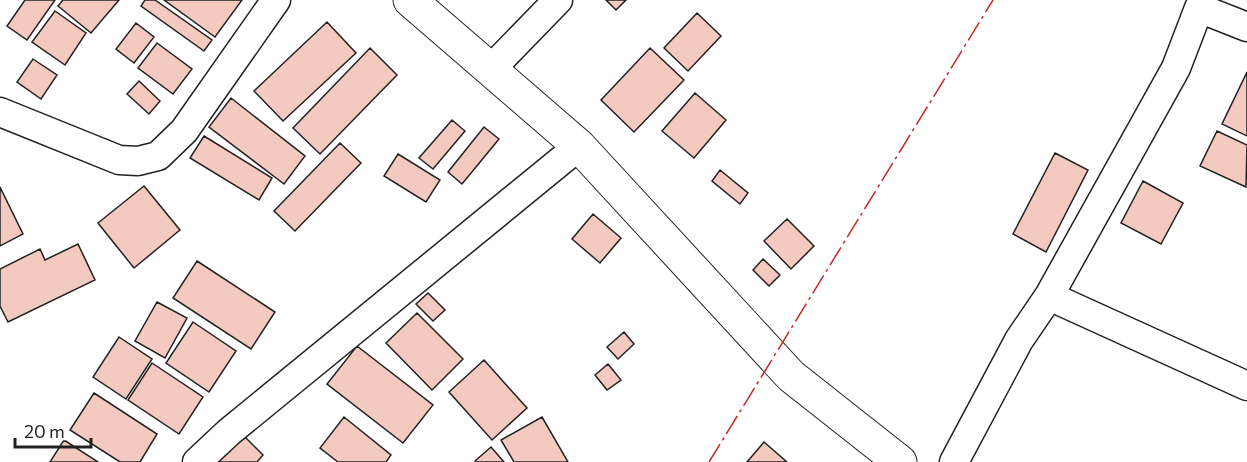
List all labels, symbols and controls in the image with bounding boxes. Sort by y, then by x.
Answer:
scale bar [15,411,92,449]
text: 20 m [24,420,65,442]

